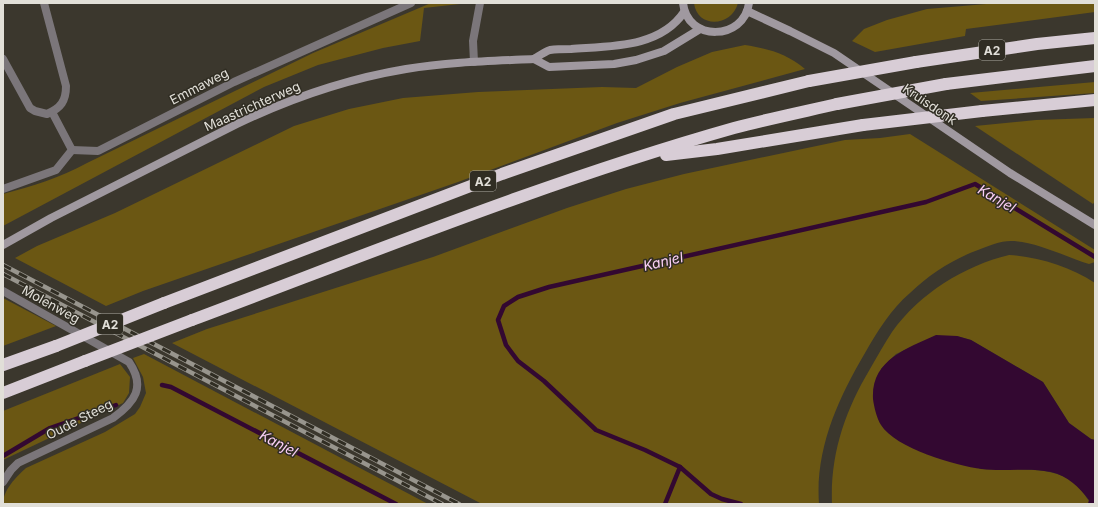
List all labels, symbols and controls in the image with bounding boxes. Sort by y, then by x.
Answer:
road number: A2 [979,40,1005,60]
street label: Emmaweg [167,64,231,108]
street label: Maastrichterweg [201,78,303,134]
street label: Kruisdonk [900,80,960,128]
road number: A2 [470,171,496,191]
water label: Kanjel [975,180,1019,216]
water label: Kanjel [641,248,685,274]
street label: Molenweg [19,282,83,326]
road number: A2 [97,314,123,334]
street label: Oude Steeg [43,395,115,443]
water label: Kanjel [257,426,301,460]

